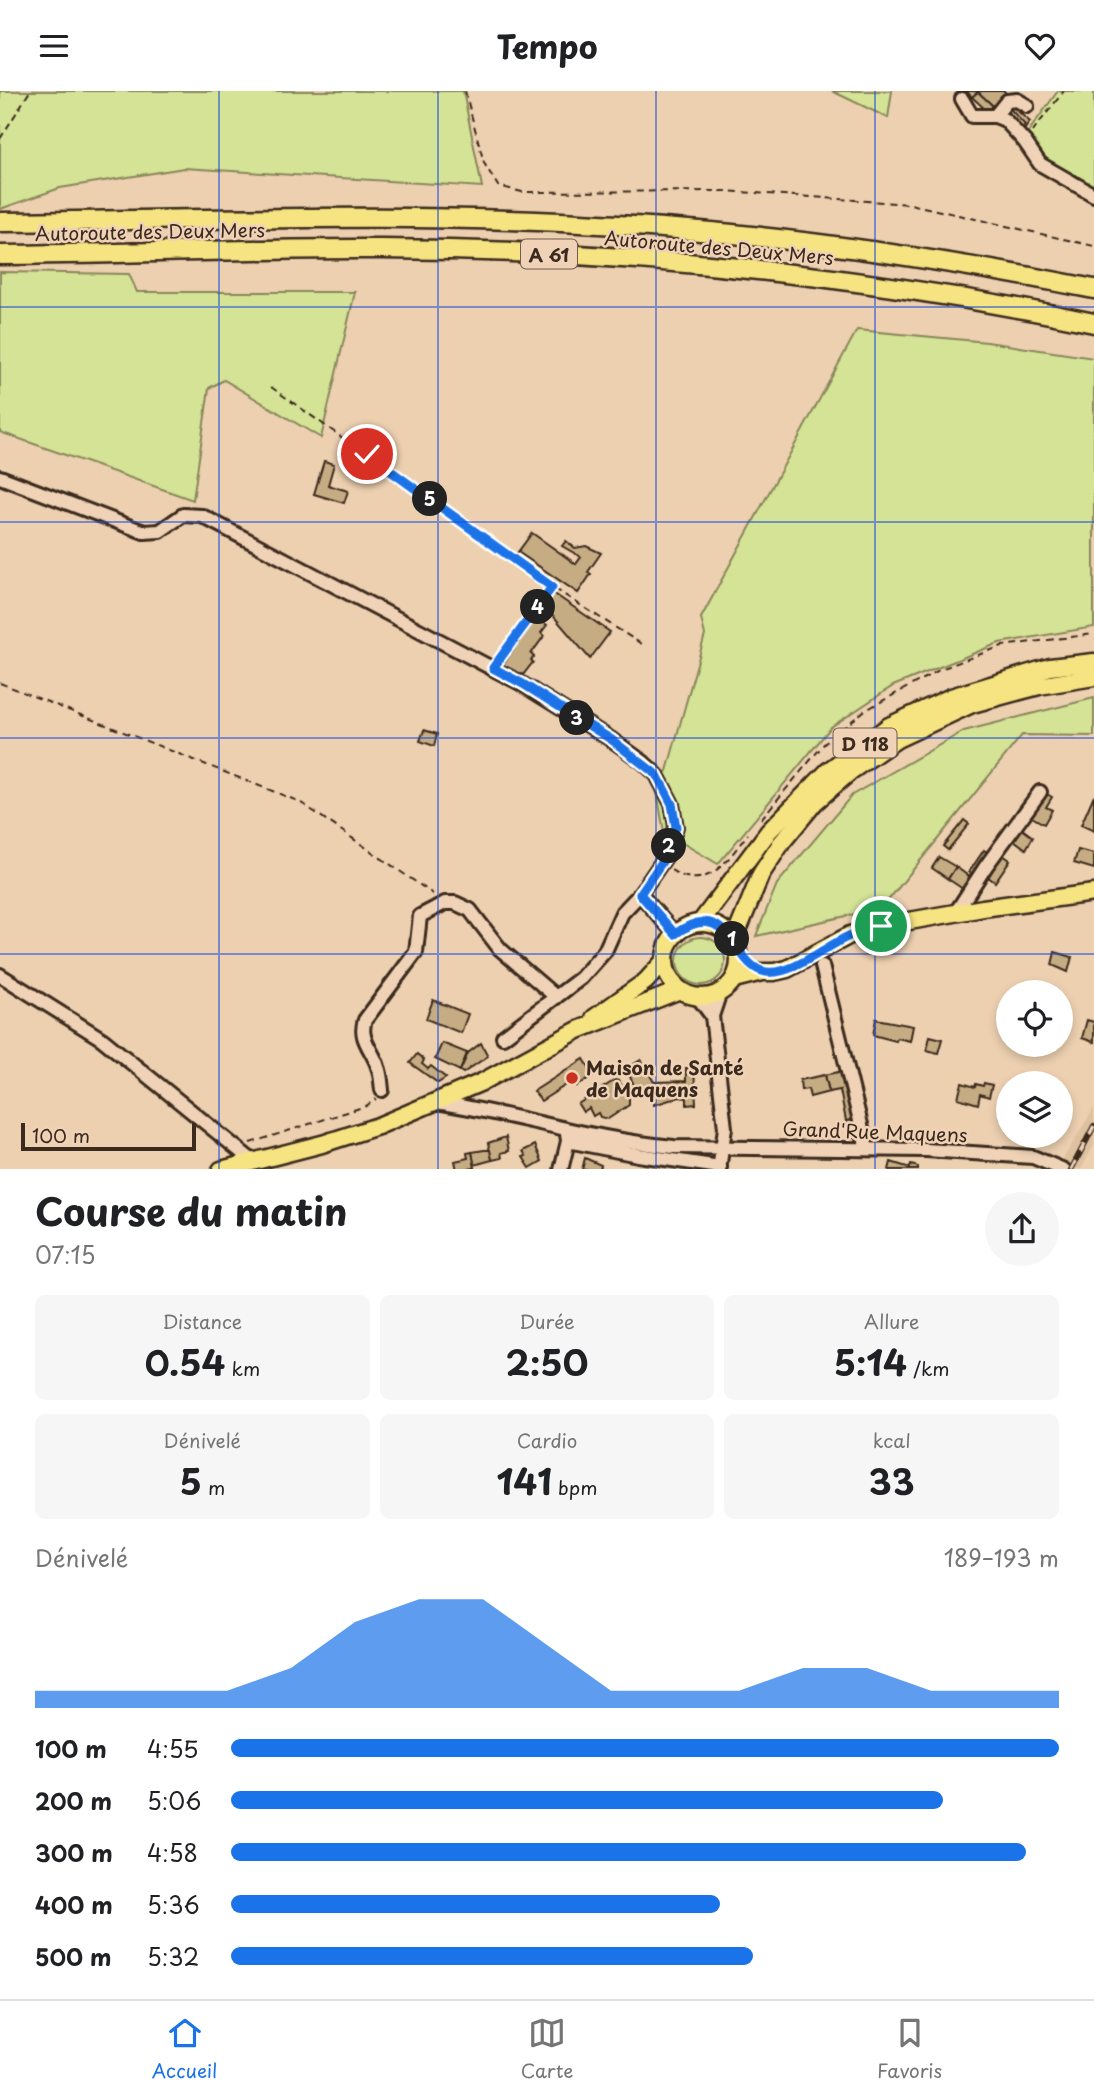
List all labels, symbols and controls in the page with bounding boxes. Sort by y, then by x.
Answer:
text: Tempo [496,22,598,70]
icon: menu [35,27,73,65]
icon: heart [1021,27,1059,65]
street label: Autoroute des Deux Mers [35,215,266,247]
street label: Autoroute des Deux Mers [603,223,835,271]
road number: A 61 [521,239,577,269]
pin [337,424,397,484]
icon: check [348,435,386,473]
pin: 5 [412,481,448,517]
text: 5 [423,484,436,512]
pin: 4 [520,589,556,625]
text: 4 [531,592,544,620]
pin: 3 [560,701,594,735]
text: 3 [570,703,583,731]
road number: D 118 [834,729,896,757]
pin: 2 [652,829,686,863]
text: 2 [662,831,675,859]
pin [851,896,911,956]
icon: arrive [862,907,900,945]
pin: 1 [714,921,750,957]
text: 1 [727,924,736,952]
map controls [996,980,1073,1148]
button: locate [996,980,1073,1057]
place label: Maison de Santé de Maquens [586,1053,744,1103]
marker: Maison de Santé de Maquens [564,1070,580,1086]
button: layers [996,1071,1073,1148]
street label: Grand'Rue Maquens [782,1114,968,1148]
scale bar [21,1121,196,1152]
text: 100 m [32,1121,90,1149]
text: Course du matin [35,1182,347,1239]
button: share [985,1192,1059,1266]
text: 07:15 [35,1237,96,1272]
text: Distance [162,1307,242,1335]
text: Durée [519,1307,575,1335]
text: Allure [864,1307,919,1335]
text: 0.54 [144,1335,225,1388]
text: 2:50 [506,1335,588,1388]
text: 5:14 [834,1335,907,1388]
text: km [225,1354,260,1382]
text: /km [907,1354,950,1382]
text: Dénivelé [164,1426,241,1454]
text: Cardio [517,1426,577,1454]
text: kcal [873,1426,911,1454]
text: 5 [179,1454,202,1507]
text: 141 [496,1454,552,1507]
text: 33 [869,1454,915,1507]
text: m [202,1473,225,1501]
text: bpm [552,1473,598,1501]
text: Dénivelé [35,1540,128,1575]
text: 189–193 m [944,1540,1059,1575]
text: 100 m [35,1731,107,1766]
text: 4:55 [147,1731,198,1766]
text: 200 m [35,1783,112,1818]
text: 5:06 [147,1783,201,1818]
text: 300 m [35,1835,113,1870]
text: 4:58 [147,1835,198,1870]
text: 400 m [35,1887,113,1922]
text: 5:36 [147,1887,200,1922]
text: 500 m [35,1939,112,1974]
text: 5:32 [147,1939,199,1974]
tab: Accueil [152,2014,217,2084]
tab: Carte [521,2014,573,2084]
tab: Favoris [877,2014,942,2084]

